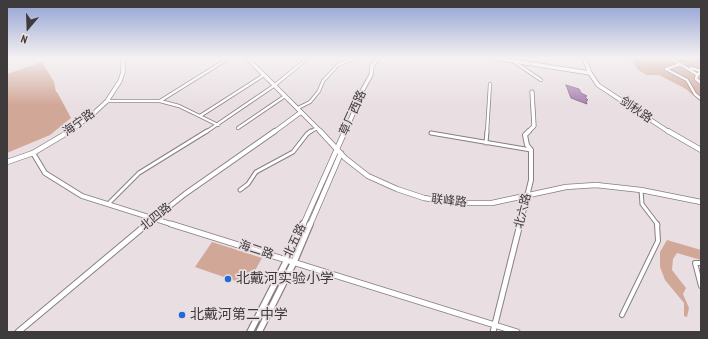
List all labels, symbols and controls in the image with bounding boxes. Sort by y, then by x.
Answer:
north arrow [8,8,48,48]
text: N [19,32,29,47]
street label: 草厂西路 [337,88,369,138]
street label: 剑秋路 [617,94,655,126]
street label: 海宁路 [60,107,98,139]
street label: 联峰路 [430,192,468,210]
street label: 北六路 [512,192,534,230]
street label: 北四路 [137,200,175,234]
street label: 北五路 [281,222,309,260]
street label: 海二路 [237,238,275,262]
place label: 北戴河实验小学 [236,271,334,287]
marker: 北戴河实验小学 [223,274,233,284]
place label: 北戴河第二中学 [190,307,288,323]
marker: 北戴河第二中学 [177,310,187,320]

